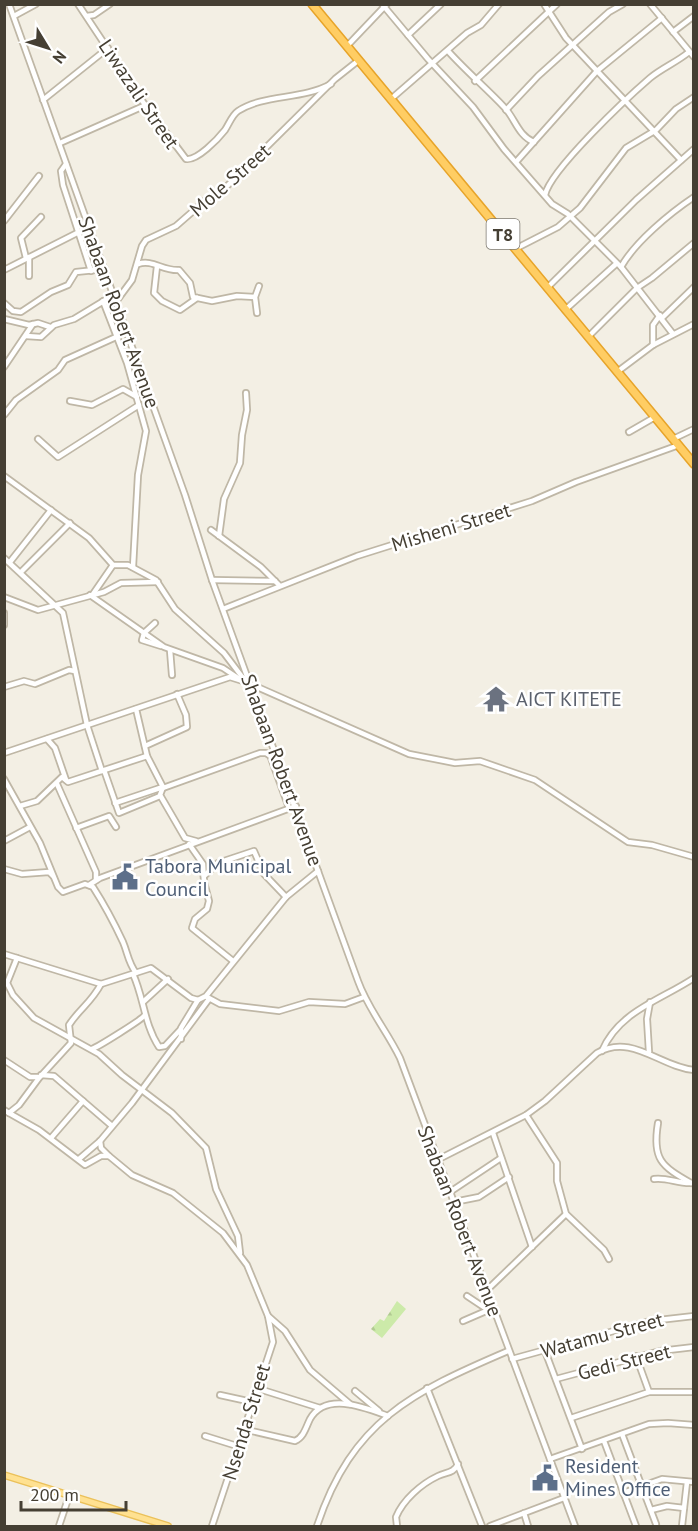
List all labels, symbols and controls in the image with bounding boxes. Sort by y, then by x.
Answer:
north arrow [18,18,78,78]
street label: Liwazali Street [93,34,185,154]
text: N [49,47,71,68]
street label: Mole Street [184,138,276,222]
street label: Shabaan Robert Avenue [72,212,166,412]
road number: T8 [486,219,520,249]
street label: Misheni Street [388,496,514,557]
street label: Shabaan Robert Avenue [235,670,329,870]
temple icon: AICT KITETE [481,684,511,714]
place label: AICT KITETE [516,686,622,712]
place label: Tabora Municipal Council [145,853,292,902]
public building icon: Tabora Municipal Council [110,862,140,892]
street label: Shabaan Robert Avenue [412,1122,508,1320]
street label: Watamu Street [538,1306,666,1364]
street label: Gedi Street [575,1338,673,1386]
street label: Nsenda Street [216,1361,276,1483]
place label: Resident Mines Office [565,1453,671,1502]
public building icon: Resident Mines Office [530,1463,560,1493]
scale bar [21,1474,126,1512]
text: 200 m [30,1483,79,1506]

